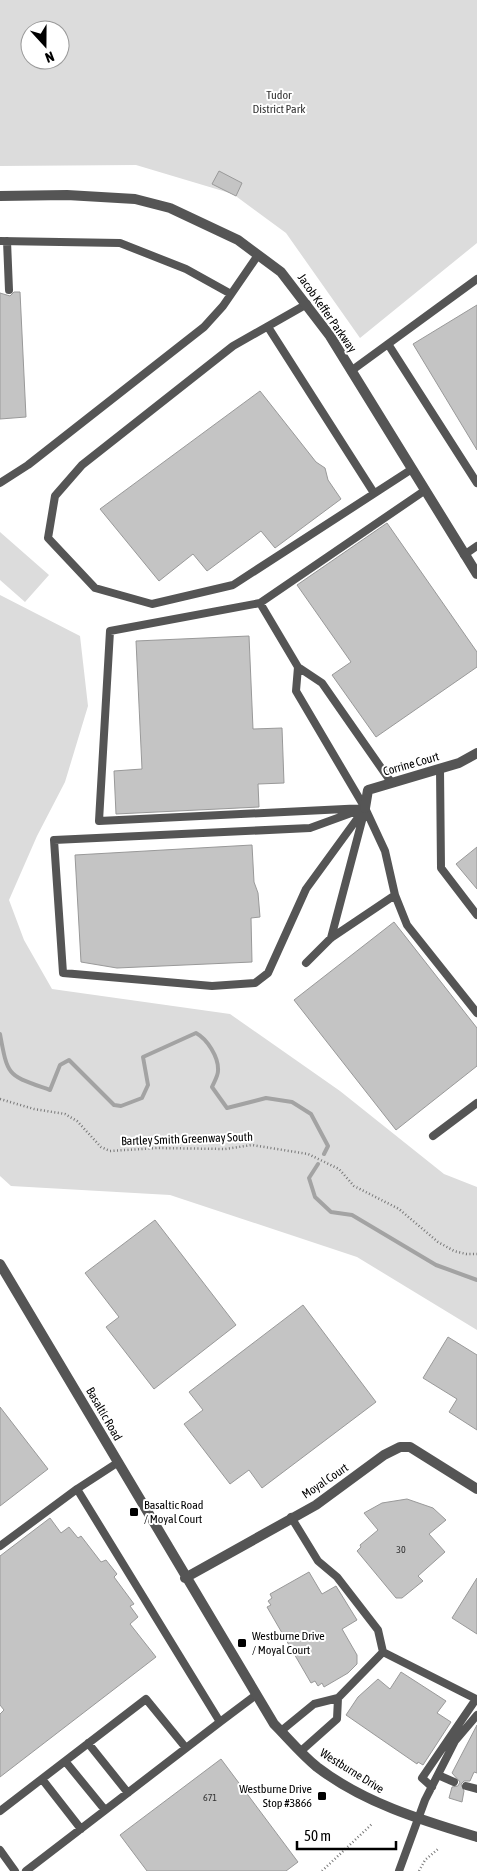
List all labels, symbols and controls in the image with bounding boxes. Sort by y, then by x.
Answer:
north arrow [20,20,70,70]
text: N [43,48,56,66]
park label: Tudor District Park [252,88,306,116]
street label: Jacob Keffer Parkway [295,271,359,355]
street label: Corrine Court [381,749,441,779]
street label: Bartley Smith Greenway South [121,1130,253,1148]
street label: Basaltic Road [83,1385,125,1443]
street label: Moyal Court [299,1460,351,1501]
place label: Basaltic Road / Moyal Court [144,1498,203,1526]
marker: Basaltic Road / Moyal Court [128,1506,140,1518]
house number: 30 [396,1544,406,1555]
place label: Westburne Drive / Moyal Court [252,1629,325,1657]
marker: Westburne Drive / Moyal Court [236,1637,248,1649]
street label: Westburne Drive [317,1746,387,1796]
place label: Westburne Drive Stop #3866 [239,1782,312,1810]
marker: Westburne Drive Stop #3866 [316,1790,328,1802]
house number: 671 [203,1792,217,1803]
scale bar [297,1818,396,1850]
text: 50 m [304,1827,331,1844]

